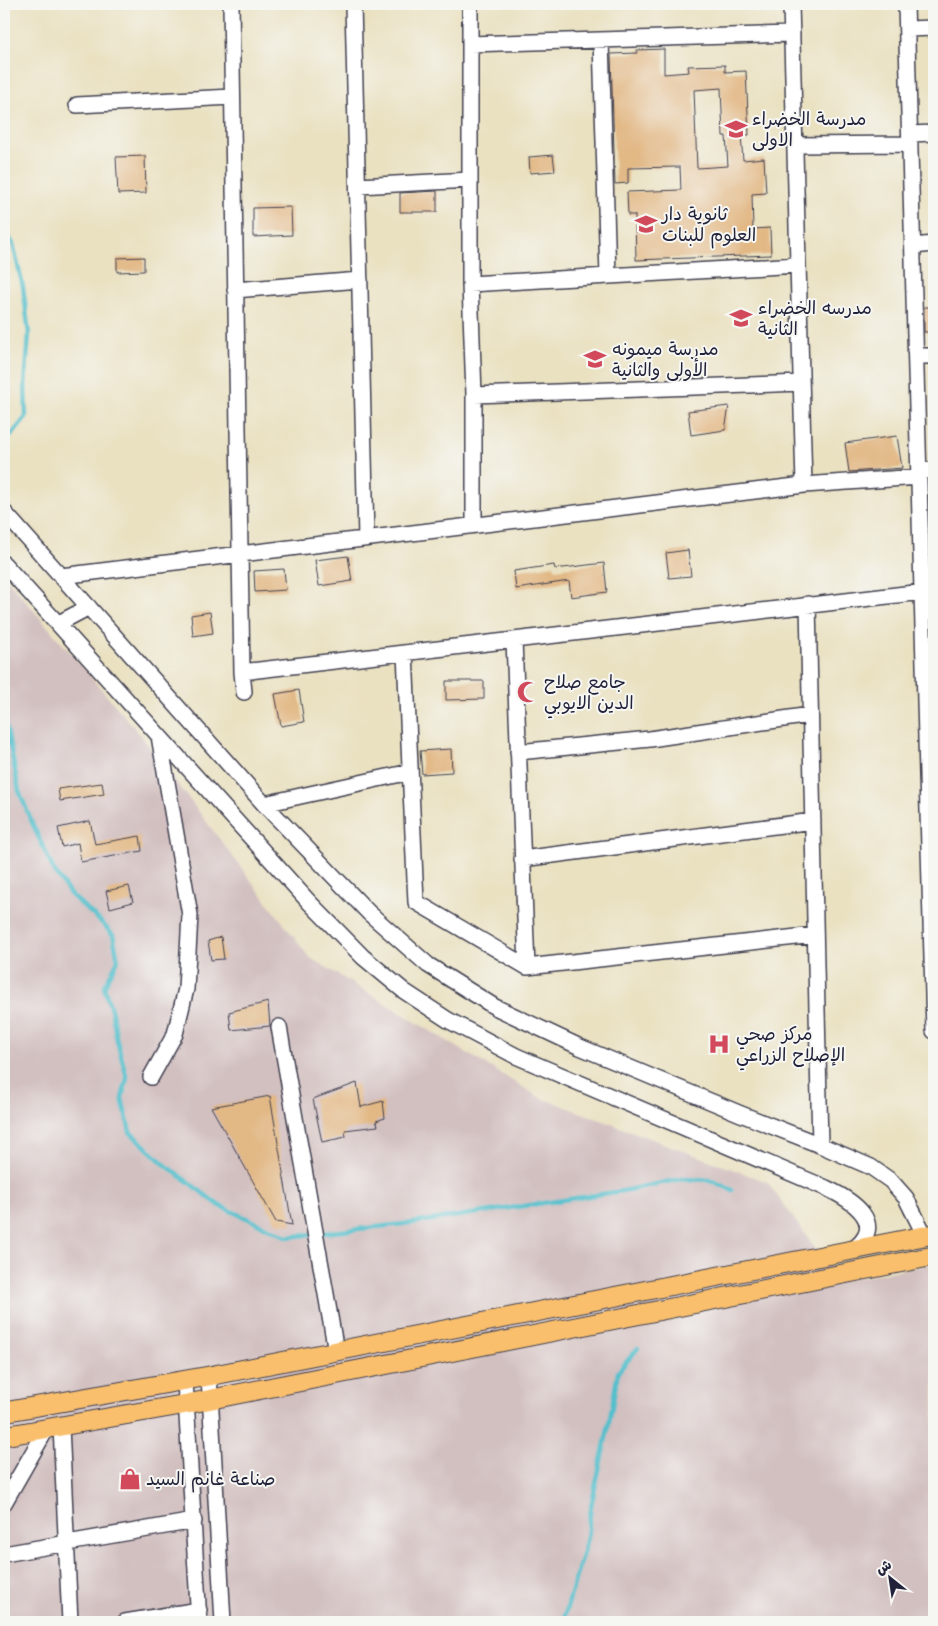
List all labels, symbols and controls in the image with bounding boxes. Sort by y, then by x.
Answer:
place label: مدرسة الخضراء الاولى [752,109,866,151]
school or university icon: مدرسة الخضراء الاولى [723,116,749,142]
place label: ثانوية دار العلوم للبنات [660,204,756,249]
school or university icon: ثانوية دار العلوم للبنات [633,211,659,237]
place label: مدرسه الخضراء الثانية [758,298,872,340]
school or university icon: مدرسه الخضراء الثانية [728,305,754,331]
place label: مدرسة ميمونه الأولى والثانية [612,339,719,381]
school or university icon: مدرسة ميمونه الأولى والثانية [582,346,608,372]
place label: جامع صلاح الدين الايوبي [544,672,634,719]
mosque icon: جامع صلاح الدين الايوبي [515,679,541,705]
place label: مركز صحي الإصلاح الزراعي [736,1024,845,1071]
hospital icon: مركز صحي الإصلاح الزراعي [706,1031,732,1057]
shop icon: صناعة غانم السيد [117,1466,143,1492]
place label: صناعة غانم السيد [146,1469,275,1493]
north arrow [866,1554,916,1604]
text: ش [873,1556,895,1578]

